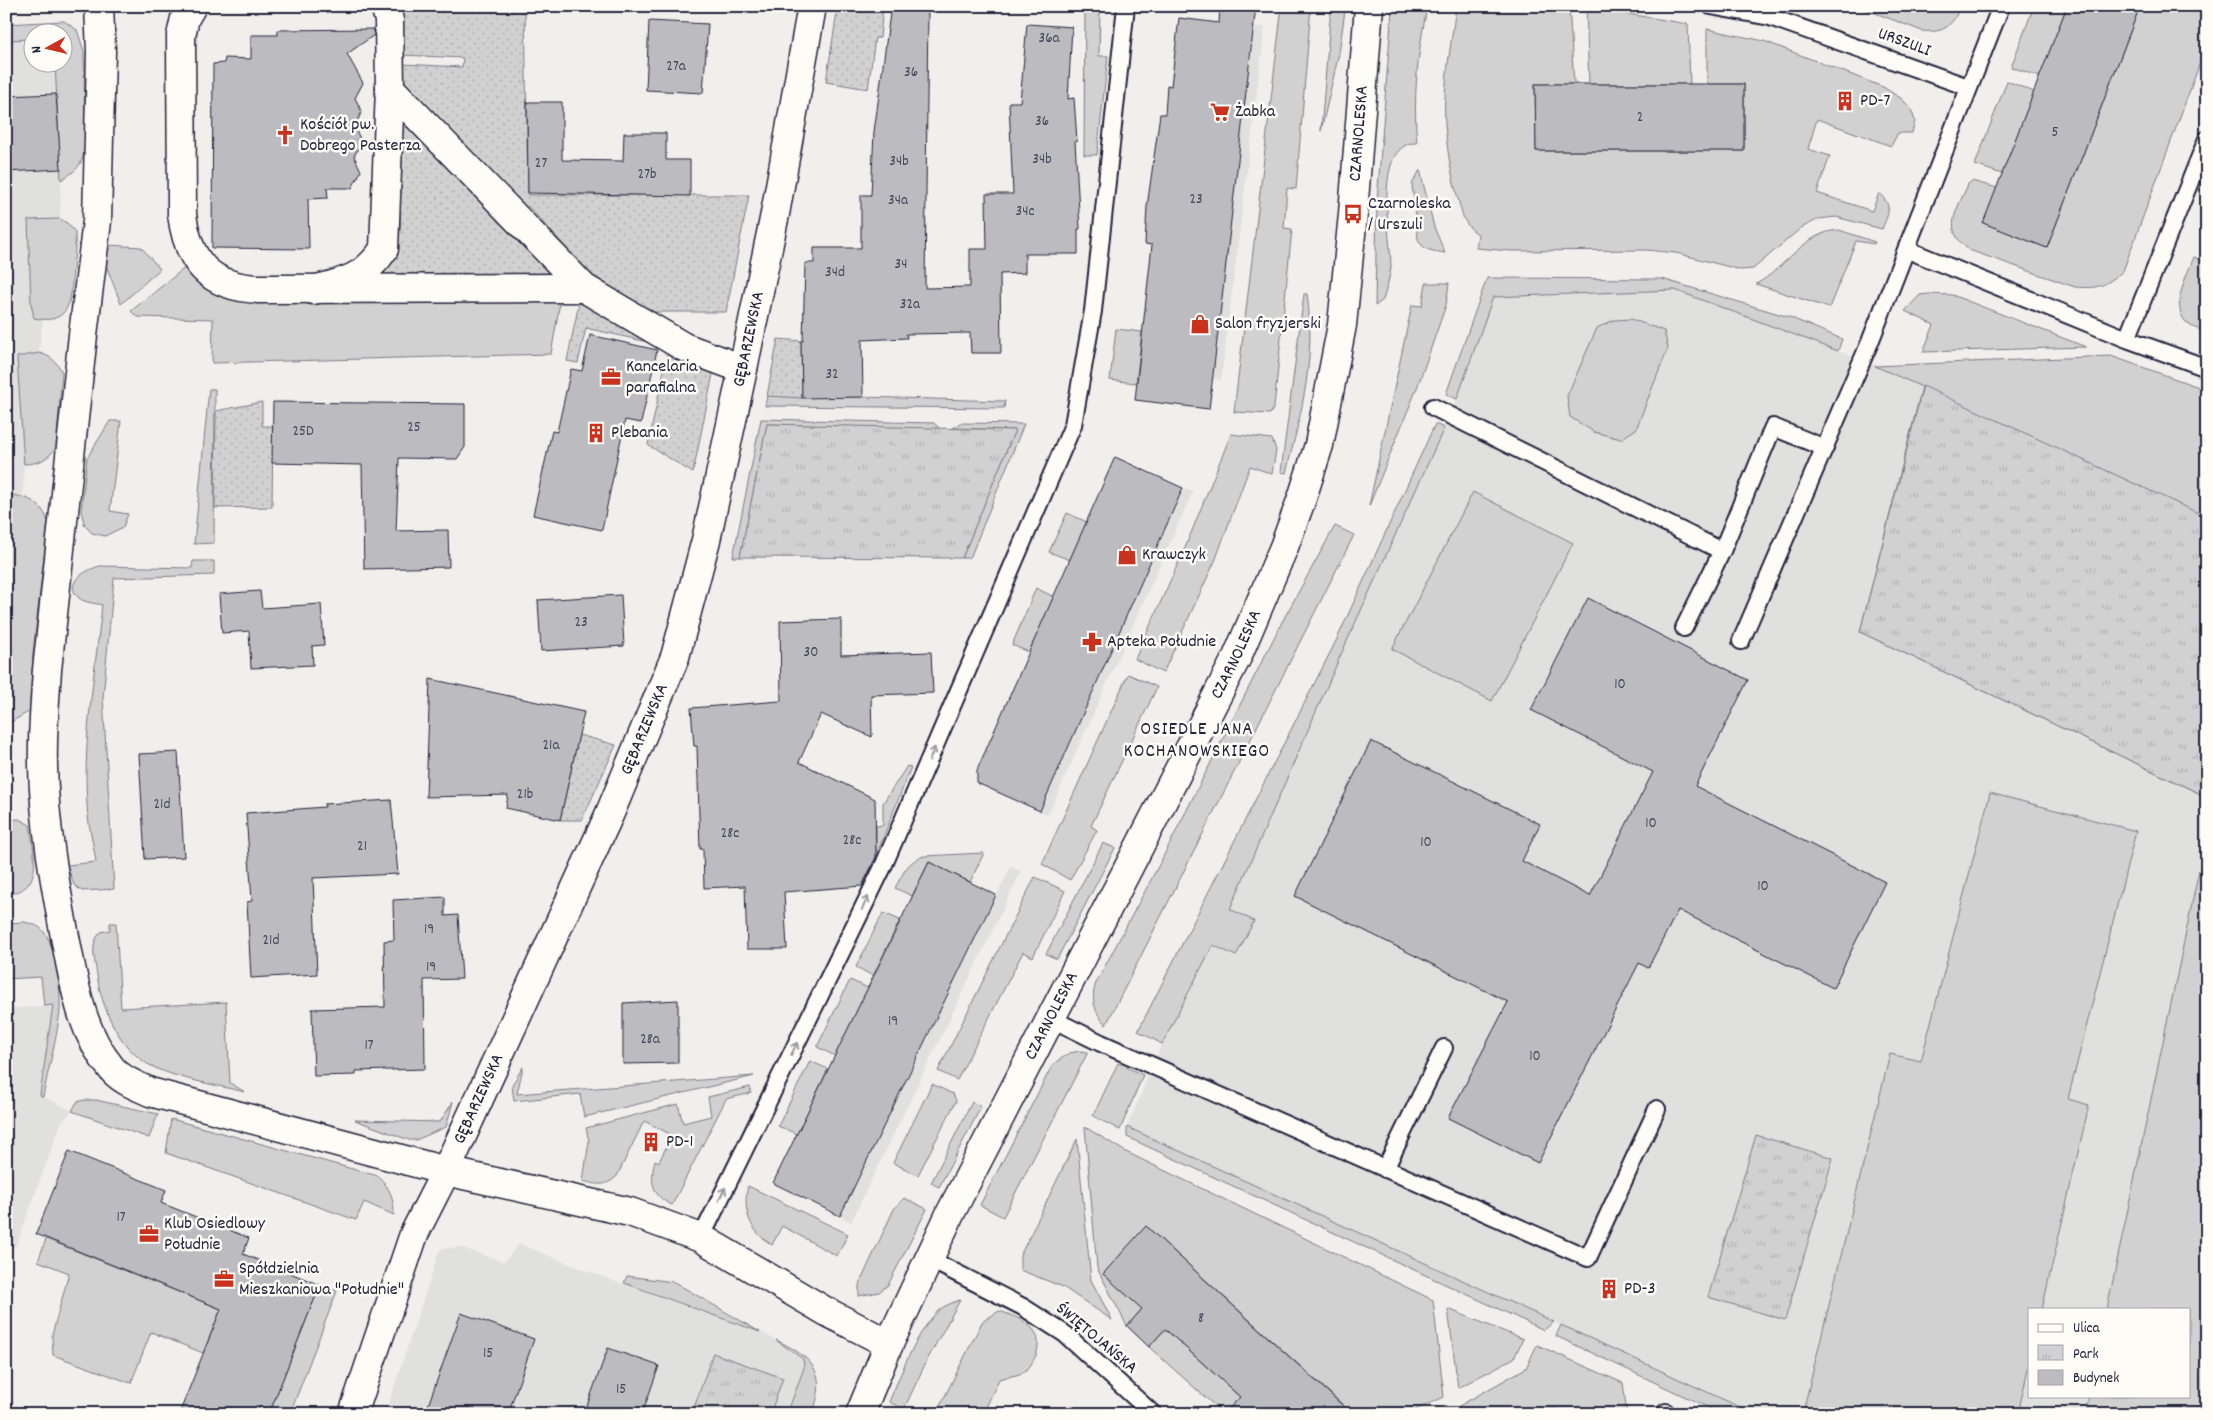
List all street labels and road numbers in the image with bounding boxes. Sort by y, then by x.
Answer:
street label: URSZULI [1874,22,1934,64]
street label: CZARNOLESKA [1343,84,1375,182]
street label: GĘBARZEWSKA [727,289,771,389]
street label: CZARNOLESKA [1205,606,1268,704]
street label: GĘBARZEWSKA [615,680,675,779]
street label: CZARNOLESKA [1019,967,1085,1065]
street label: GĘBARZEWSKA [447,1049,511,1148]
street label: ŚWIĘTOJAŃSKA [1050,1297,1142,1381]

